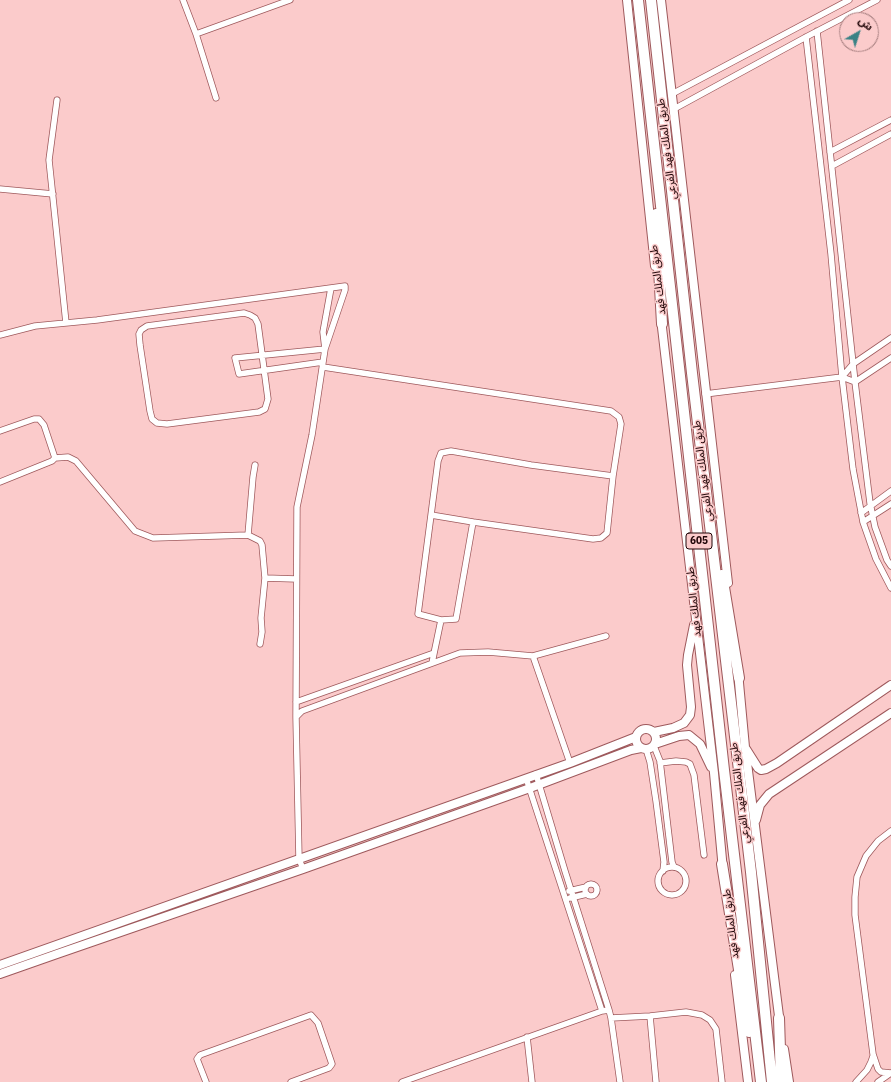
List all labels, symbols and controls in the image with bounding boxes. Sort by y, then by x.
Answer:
north arrow [839,12,879,52]
text: ش [856,13,876,34]
street label: طريق الملك فهد الفرعي [654,98,680,200]
street label: طريق الملك فهد [647,244,669,316]
street label: طريق الملك فهد الفرعي [690,420,716,522]
road number: 605 [686,533,712,549]
street label: طريق الملك فهد [684,566,704,638]
street label: طريق الملك فهد الفرعي [727,742,753,844]
street label: طريق الملك فهد [720,888,742,960]

